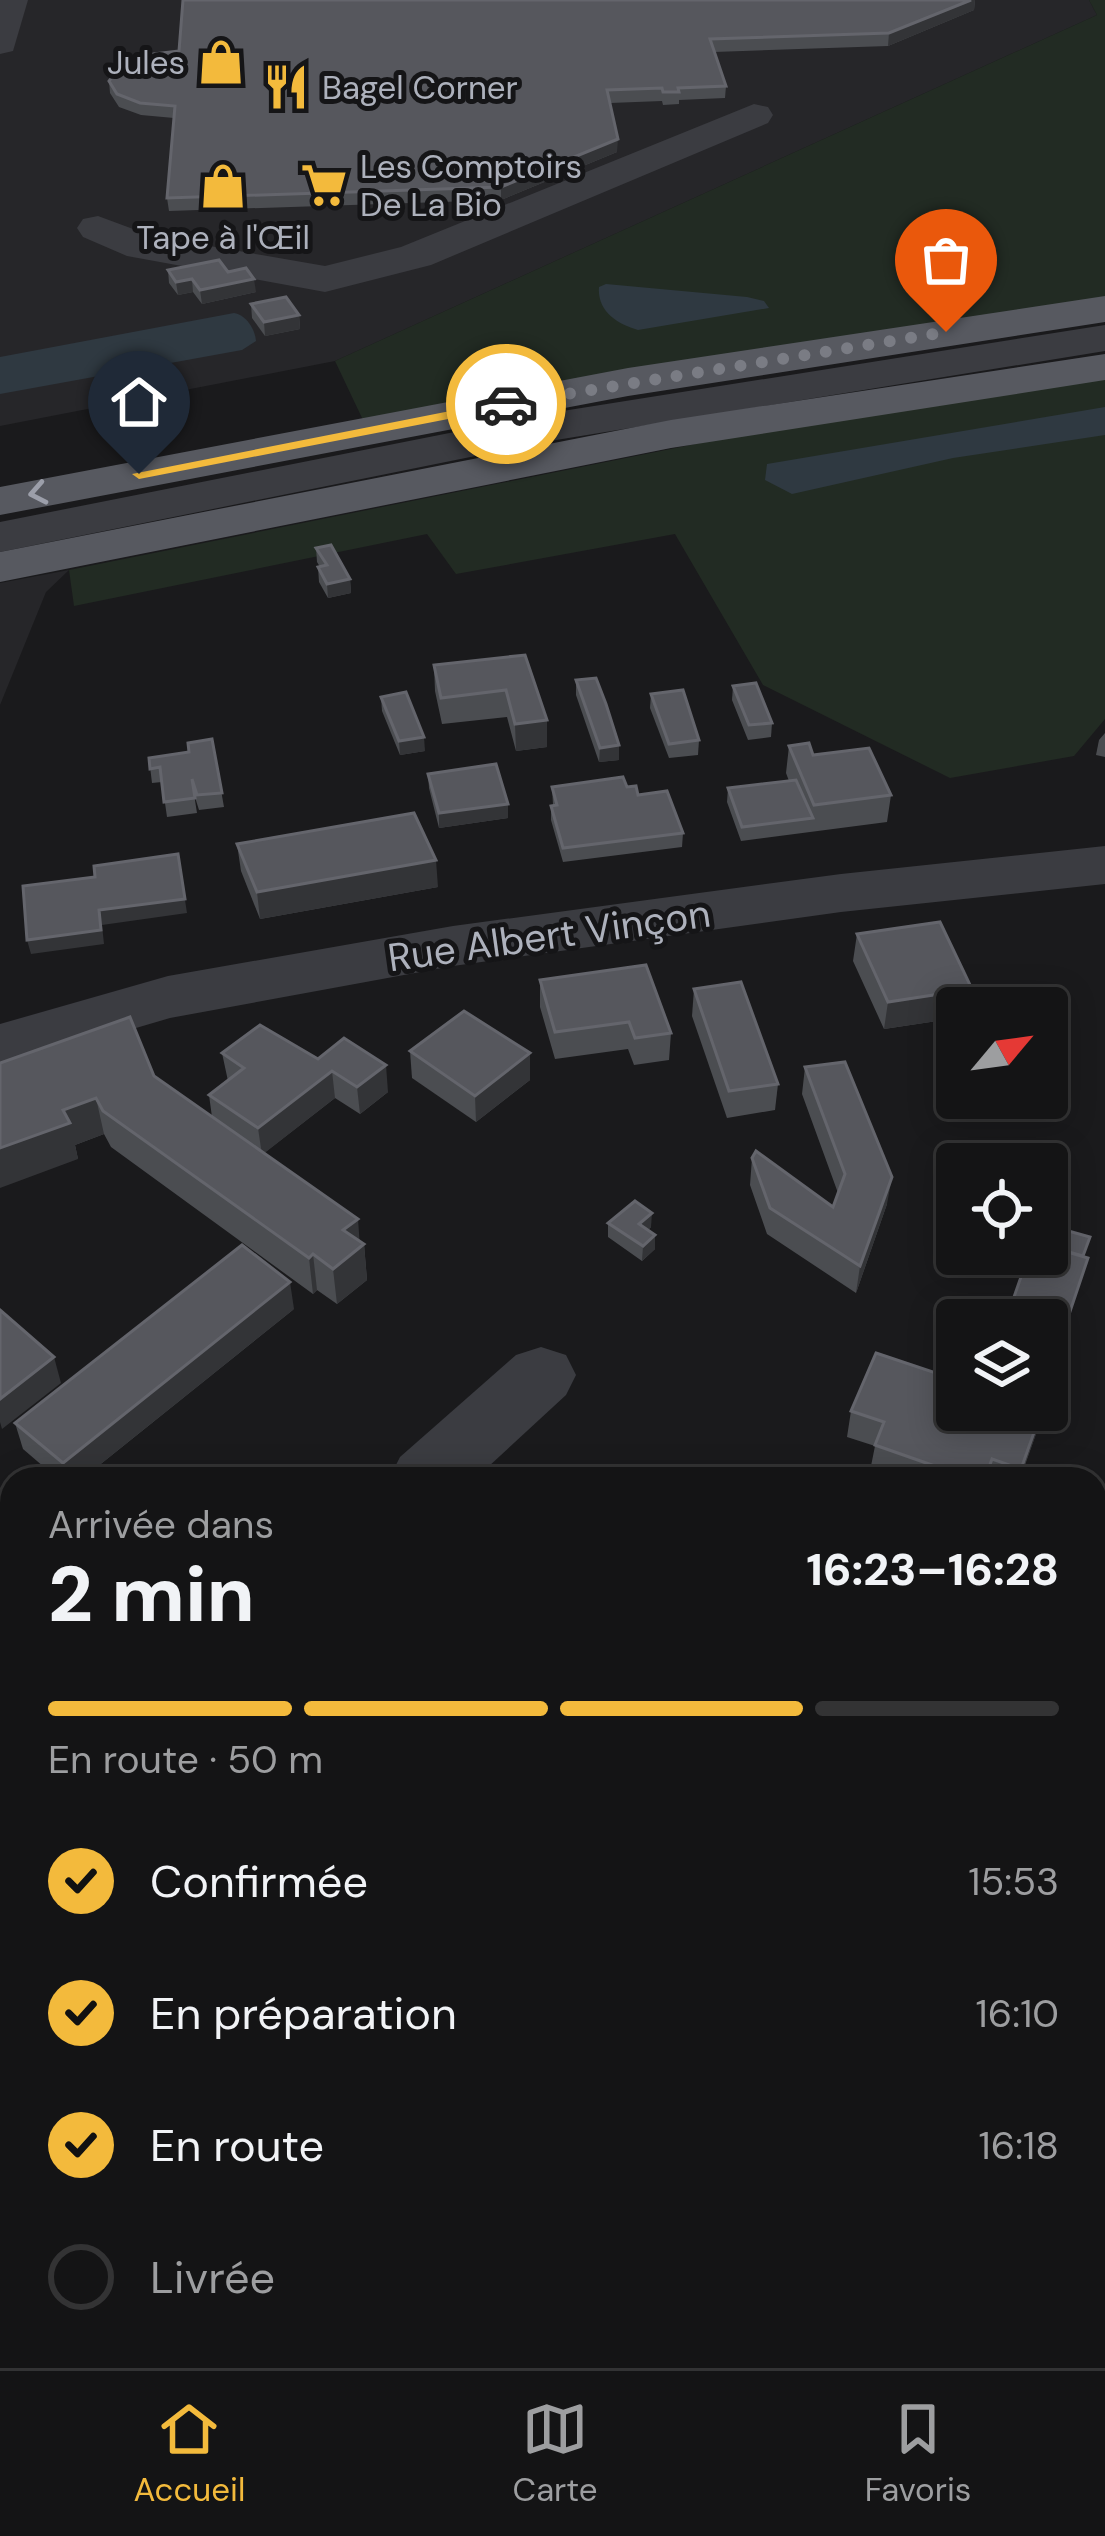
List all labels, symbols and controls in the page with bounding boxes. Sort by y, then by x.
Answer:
shop icon: Jules [196,37,246,87]
place label: Jules [107,41,185,84]
restaurant icon: Bagel Corner [261,62,311,112]
place label: Bagel Corner [322,66,518,109]
place label: Les Comptoirs De La Bio [360,145,582,226]
supermarket icon: Les Comptoirs De La Bio [299,160,349,210]
shop icon: Tape à l'Œil [198,161,248,211]
pin [895,209,997,332]
place label: Tape à l'Œil [136,216,310,259]
icon: bag [913,227,979,293]
courier [446,344,566,464]
pin [88,351,190,474]
icon: home [106,369,172,435]
icon: car [473,371,539,437]
one-way arrow [28,479,48,505]
street label: Rue Albert Vinçon [385,888,714,983]
north arrow [936,987,1068,1119]
map controls [936,987,1068,1431]
button: locate [936,1143,1068,1275]
button: layers [936,1299,1068,1431]
text: Arrivée dans [48,1499,274,1550]
text: 16:23–16:28 [806,1540,1059,1599]
text: 2 min [48,1544,255,1645]
text: En route · 50 m [48,1734,323,1785]
icon: check [48,1848,114,1914]
text: Confirmée [150,1852,368,1911]
text: 15:53 [968,1856,1059,1907]
icon: check [48,1980,114,2046]
text: En préparation [150,1984,457,2043]
text: 16:10 [976,1988,1059,2039]
icon: check [48,2112,114,2178]
text: En route [150,2116,324,2175]
text: 16:18 [979,2120,1059,2171]
text: Livrée [150,2248,275,2307]
tab: Accueil [134,2396,245,2511]
tab: Carte [512,2396,598,2511]
tab: Favoris [865,2396,971,2511]

